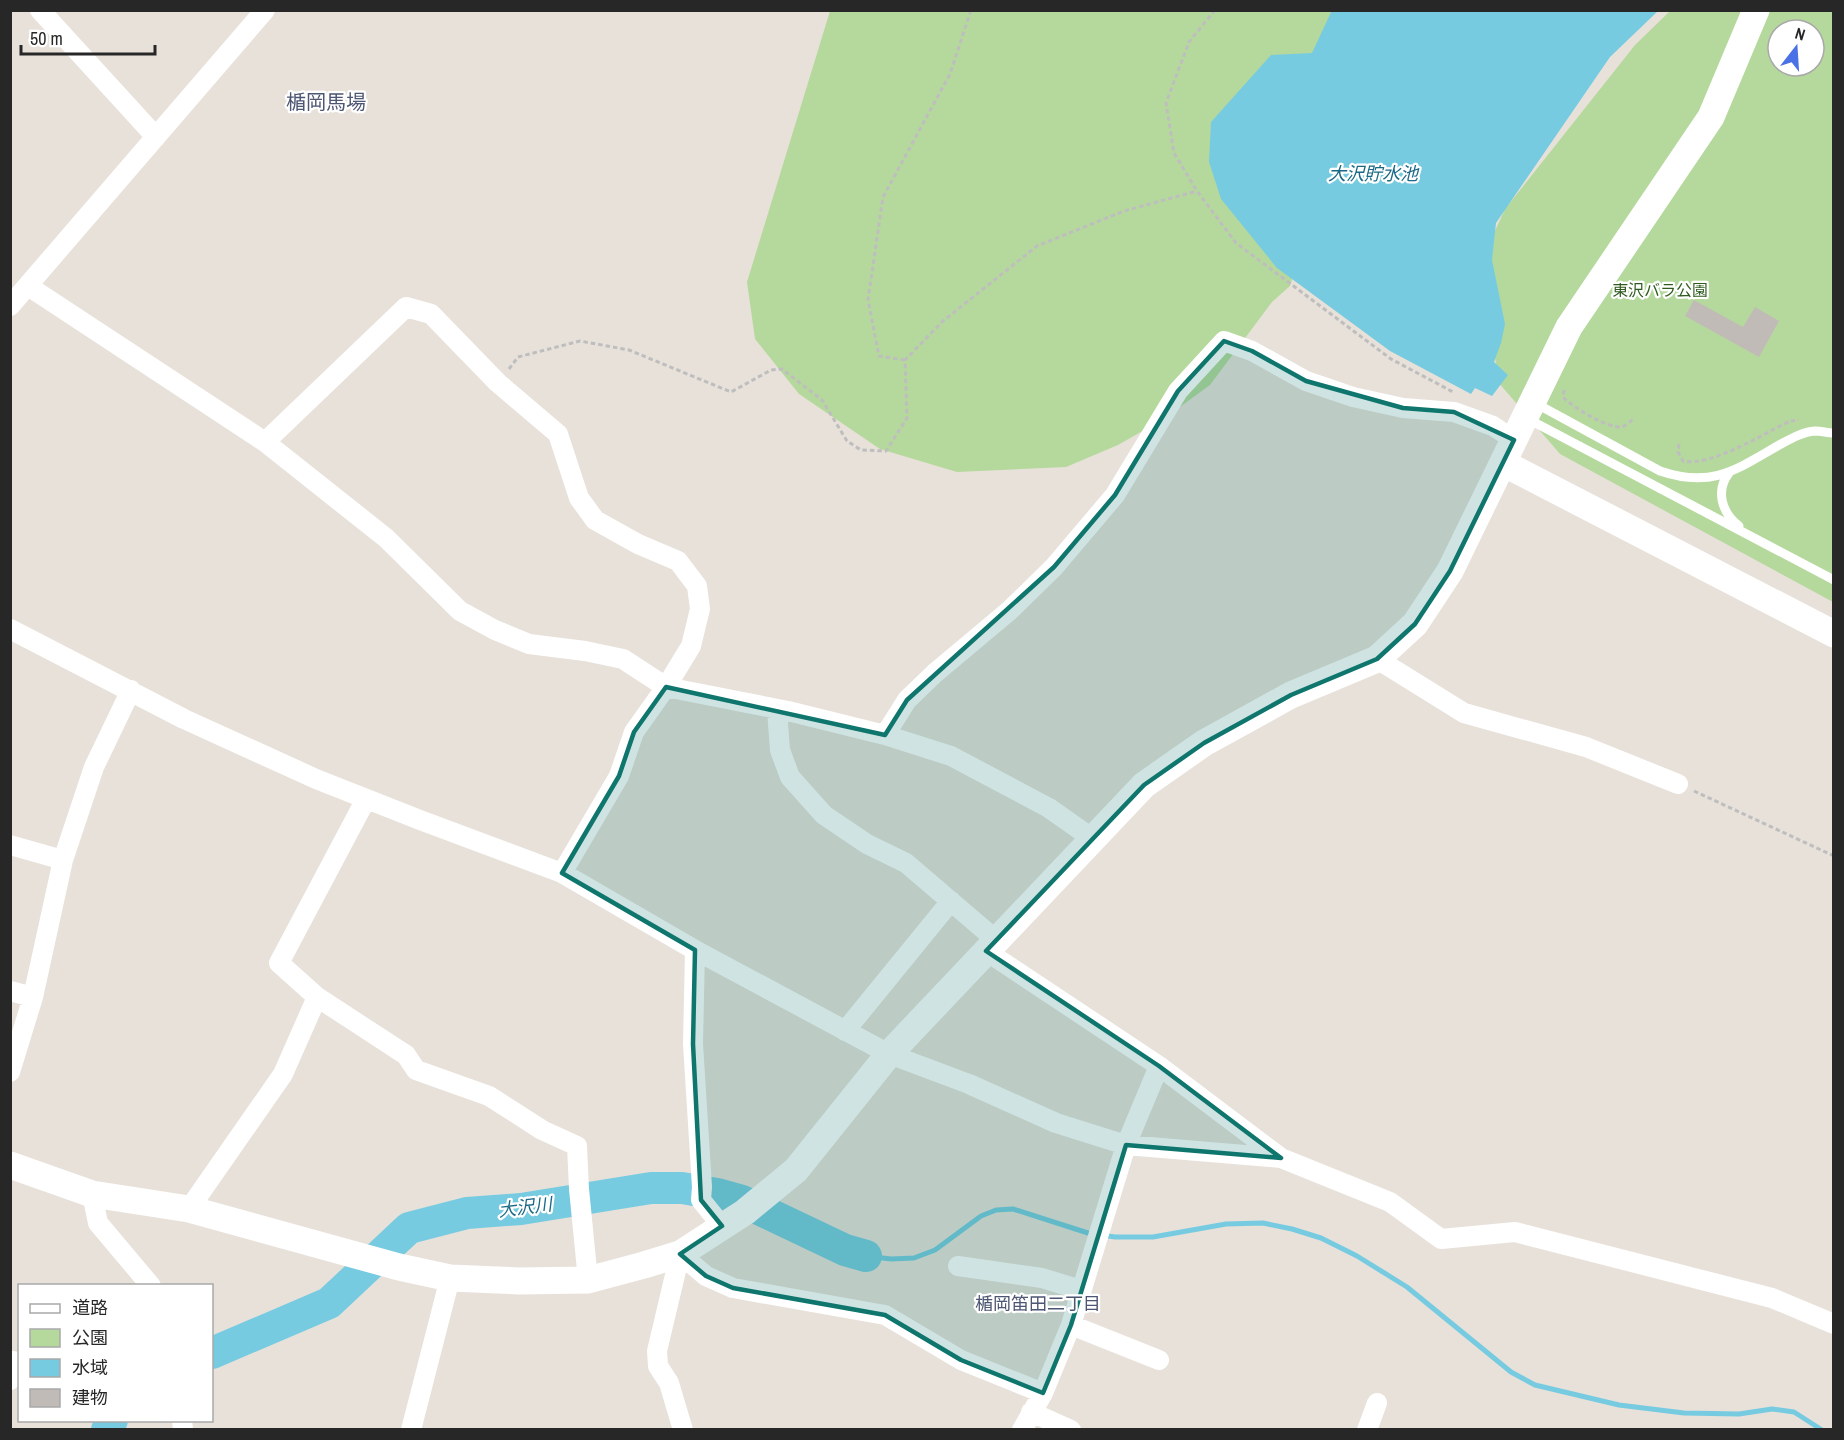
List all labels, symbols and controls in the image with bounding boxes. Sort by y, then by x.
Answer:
scale bar [21,18,154,56]
north arrow [1766,18,1826,78]
text: N [1793,22,1808,46]
text: 50 m [30,26,63,51]
district label: 楯岡馬場 [286,88,366,115]
water label: 大沢貯水池 [1328,161,1420,186]
park label: 東沢バラ公園 [1612,279,1708,301]
water label: 大沢川 [497,1191,555,1223]
legend [18,1284,213,1422]
district label: 楯岡笛田二丁目 [975,1291,1101,1316]
text: 道路 [72,1295,108,1320]
text: 公園 [72,1325,108,1350]
text: 水域 [72,1355,108,1380]
text: 建物 [72,1385,108,1410]

